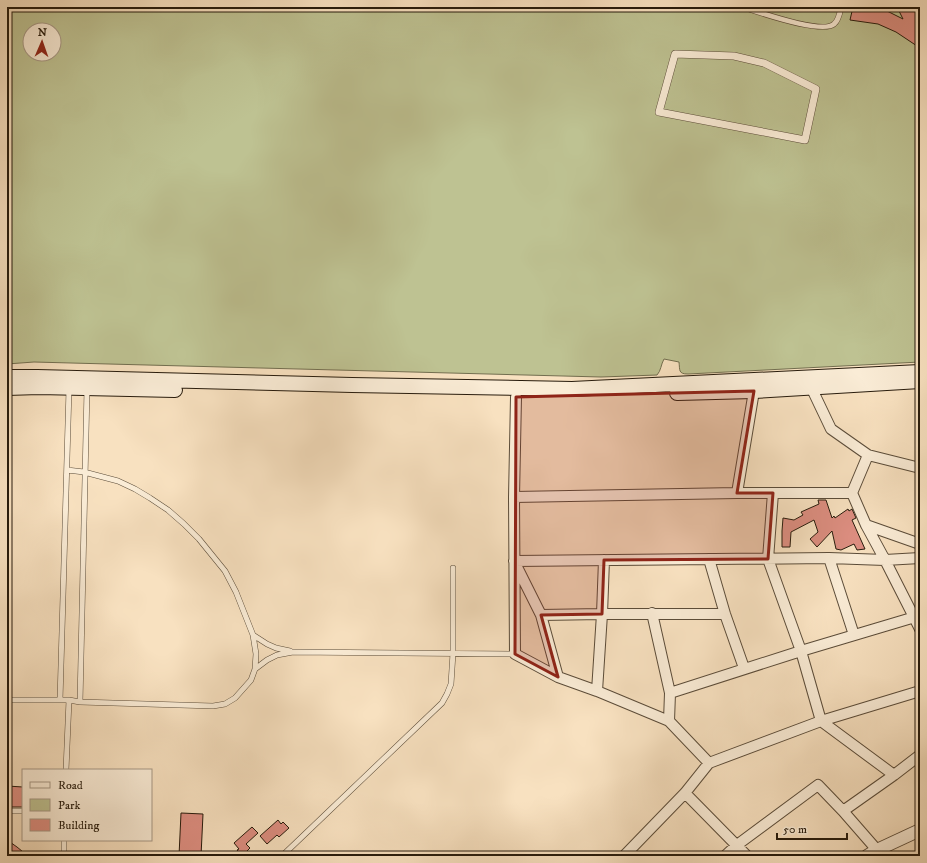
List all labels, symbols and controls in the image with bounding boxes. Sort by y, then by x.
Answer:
north arrow [22,22,62,62]
text: N [38,26,47,40]
legend [22,769,152,841]
text: Road [58,778,83,793]
text: Park [58,798,80,813]
scale bar [777,815,847,841]
text: Building [58,818,99,833]
text: 50 m [783,822,807,837]

